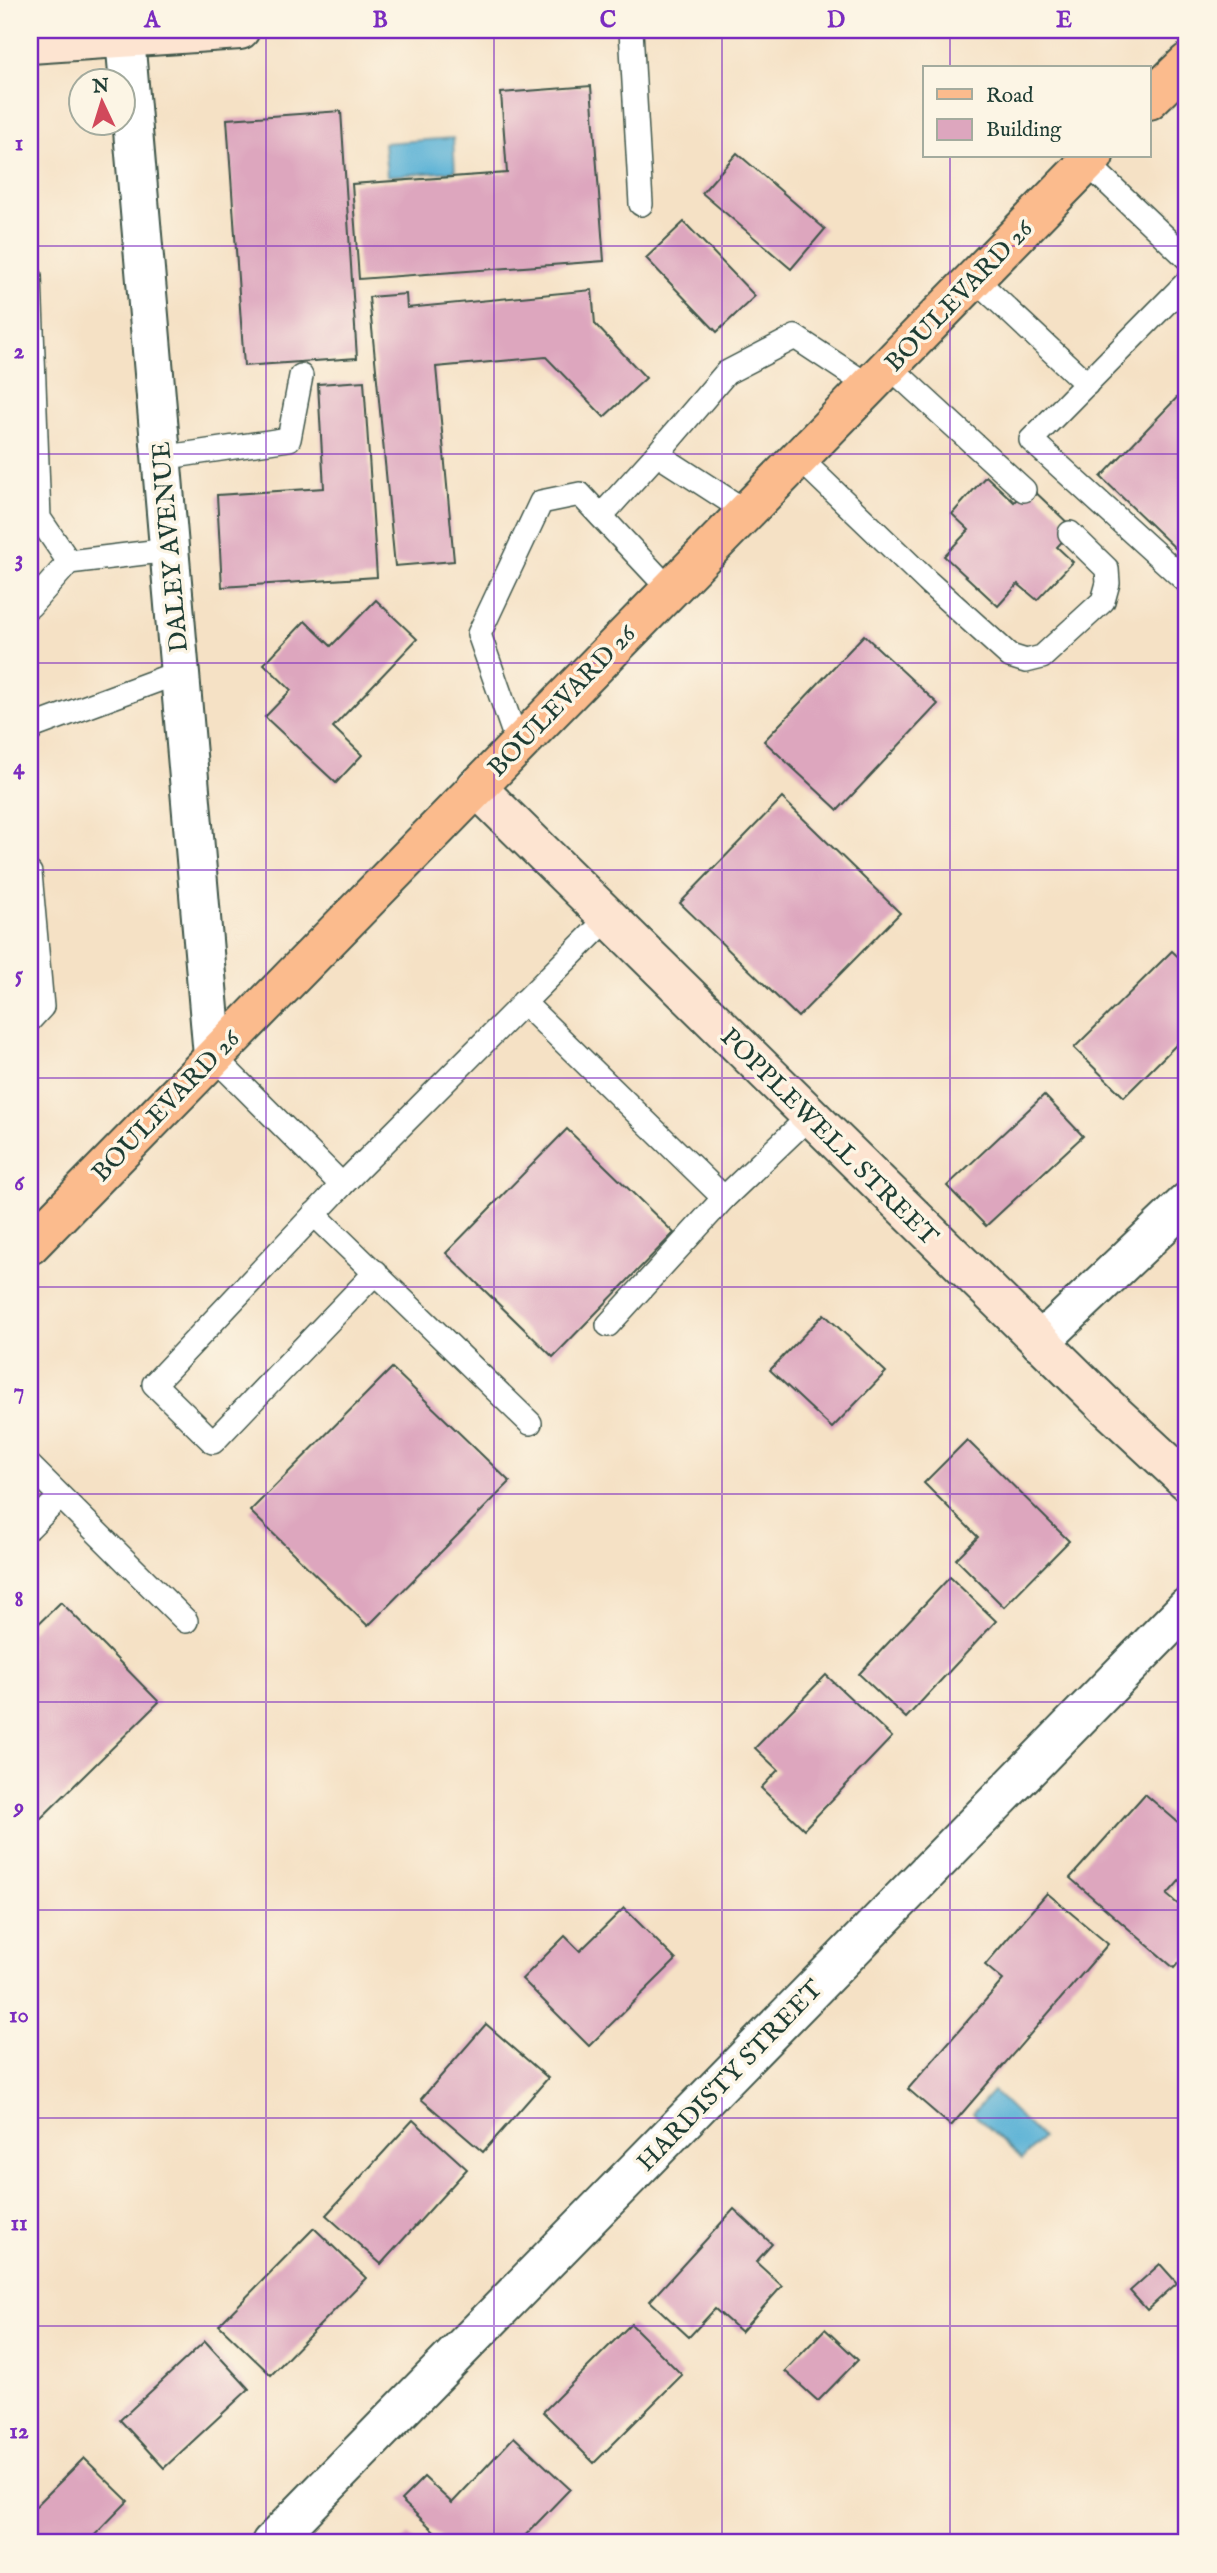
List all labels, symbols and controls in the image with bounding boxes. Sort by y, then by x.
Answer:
text: A [143,6,161,35]
text: B [372,6,388,35]
text: C [600,6,617,35]
text: D [827,6,845,35]
text: E [1056,6,1072,35]
north arrow [66,66,136,136]
legend [923,66,1150,158]
text: N [91,74,111,100]
text: Road [986,83,1034,110]
text: Building [986,117,1062,144]
text: 1 [15,129,23,158]
street label: BOULEVARD 26 [878,212,1041,379]
text: 2 [14,337,25,366]
street label: DALEY AVENUE [145,440,196,654]
text: 3 [15,545,23,574]
street label: BOULEVARD 26 [481,617,644,784]
text: 4 [13,753,25,782]
text: 5 [15,961,24,990]
street label: POPPLEWELL STREET [713,1021,945,1253]
street label: BOULEVARD 26 [85,1022,248,1189]
text: 6 [14,1169,25,1198]
text: 7 [14,1377,24,1406]
text: 8 [14,1585,24,1614]
text: 9 [13,1793,24,1822]
street label: HARDISTY STREET [630,1973,830,2179]
text: 10 [9,2001,29,2030]
text: 11 [10,2209,28,2238]
text: 12 [9,2417,29,2446]

